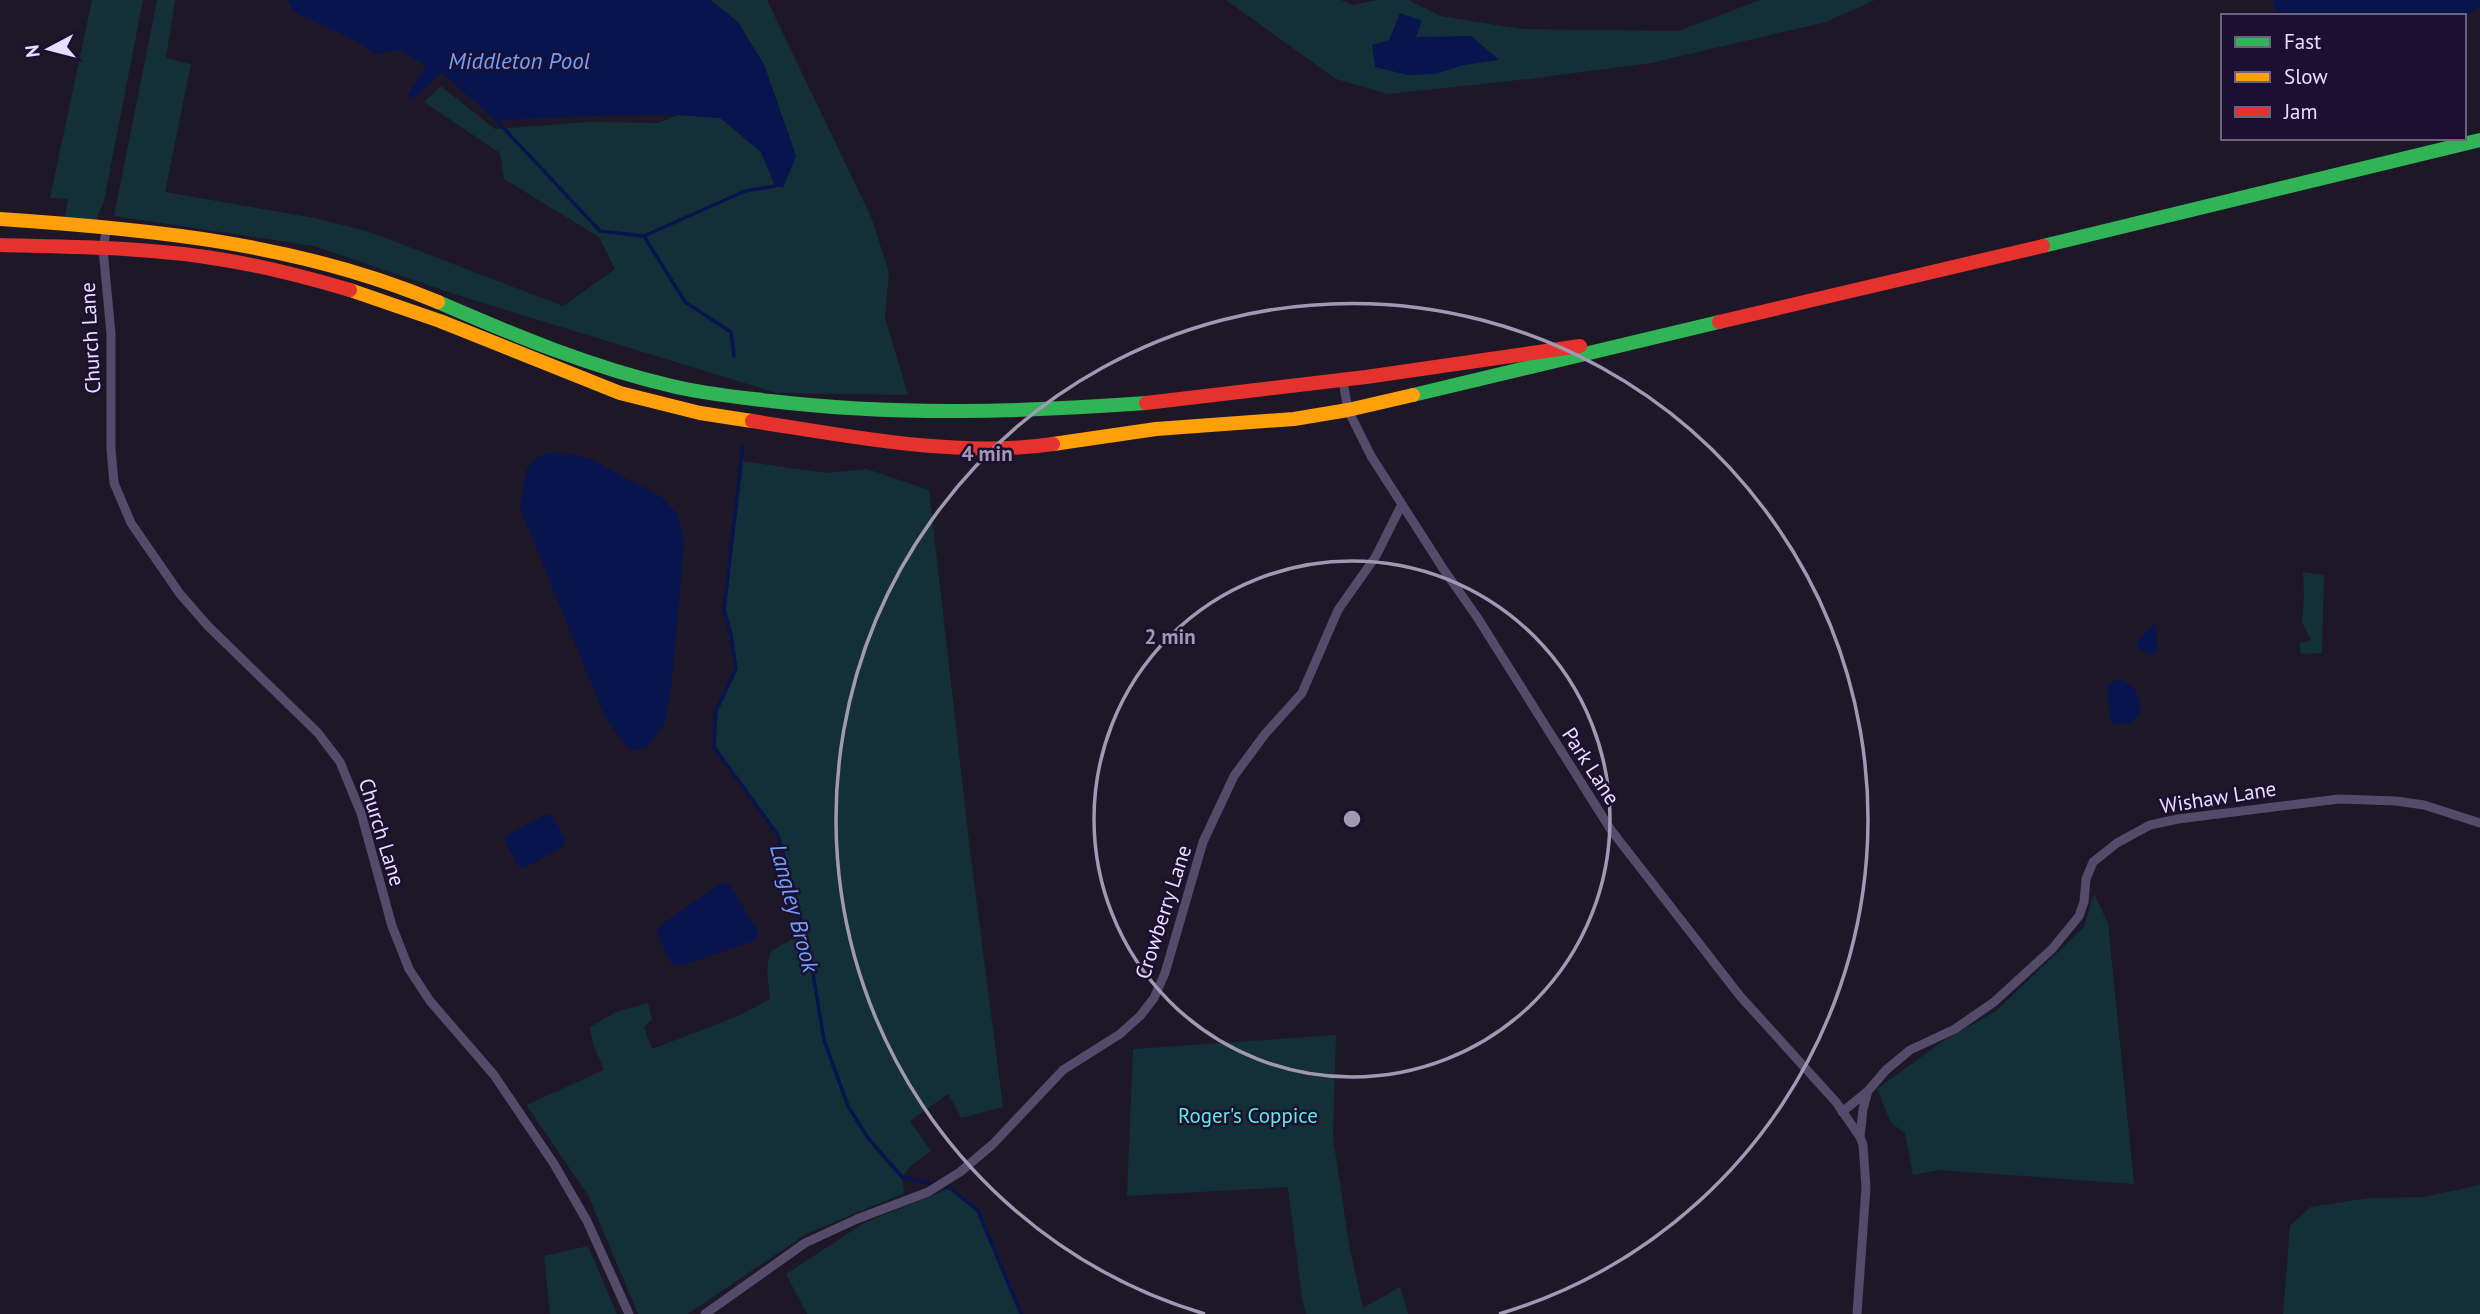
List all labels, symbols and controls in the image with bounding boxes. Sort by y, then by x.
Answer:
north arrow [14,14,84,84]
legend [2221,14,2466,140]
text: Fast [2284,28,2321,55]
text: N [19,43,45,59]
water label: Middleton Pool [448,46,590,75]
text: Slow [2284,63,2328,90]
text: Jam [2283,98,2318,125]
street label: Church Lane [74,282,106,394]
text: 4 min [961,440,1013,467]
text: 2 min [1144,623,1196,650]
street label: Park Lane [1556,722,1626,810]
street label: Wishaw Lane [2158,774,2278,820]
street label: Church Lane [353,775,411,889]
centre of rings [1340,807,1364,831]
water label: Langley Brook [764,841,826,977]
street label: Crowberry Lane [1129,842,1197,982]
park label: Roger's Coppice [1178,1102,1318,1129]

